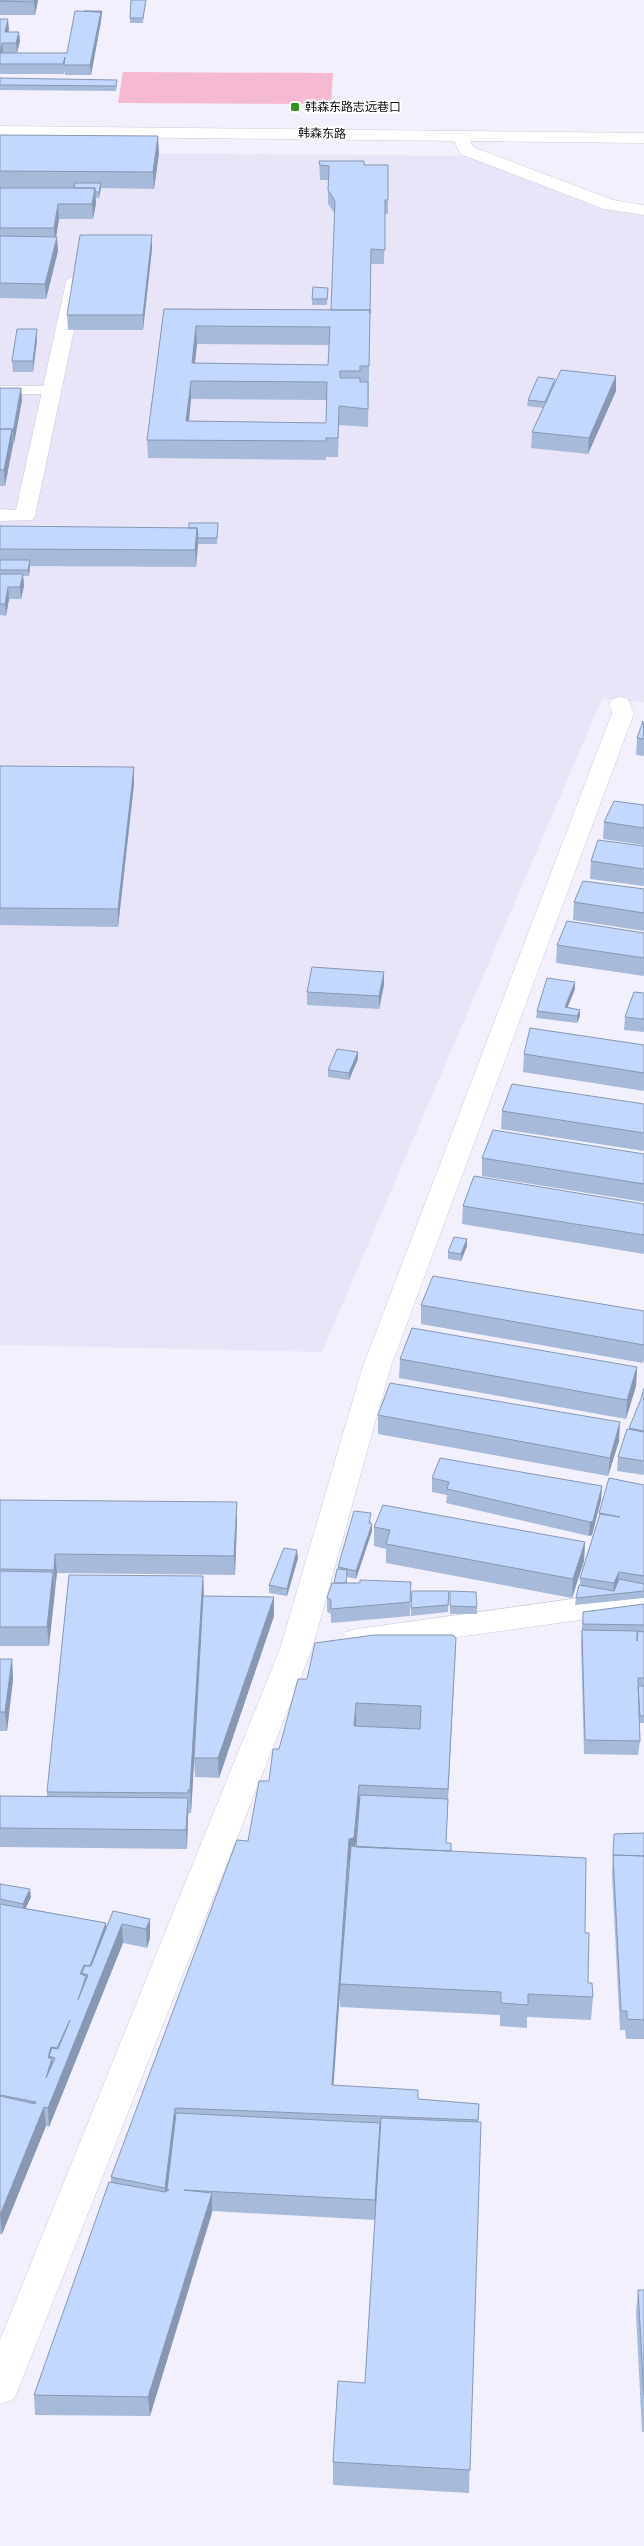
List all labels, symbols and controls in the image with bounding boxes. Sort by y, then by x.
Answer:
place label: 韩森东路志远巷口 [305,99,401,116]
marker: 韩森东路志远巷口 [289,101,301,113]
street label: 韩森东路 [298,125,346,143]

